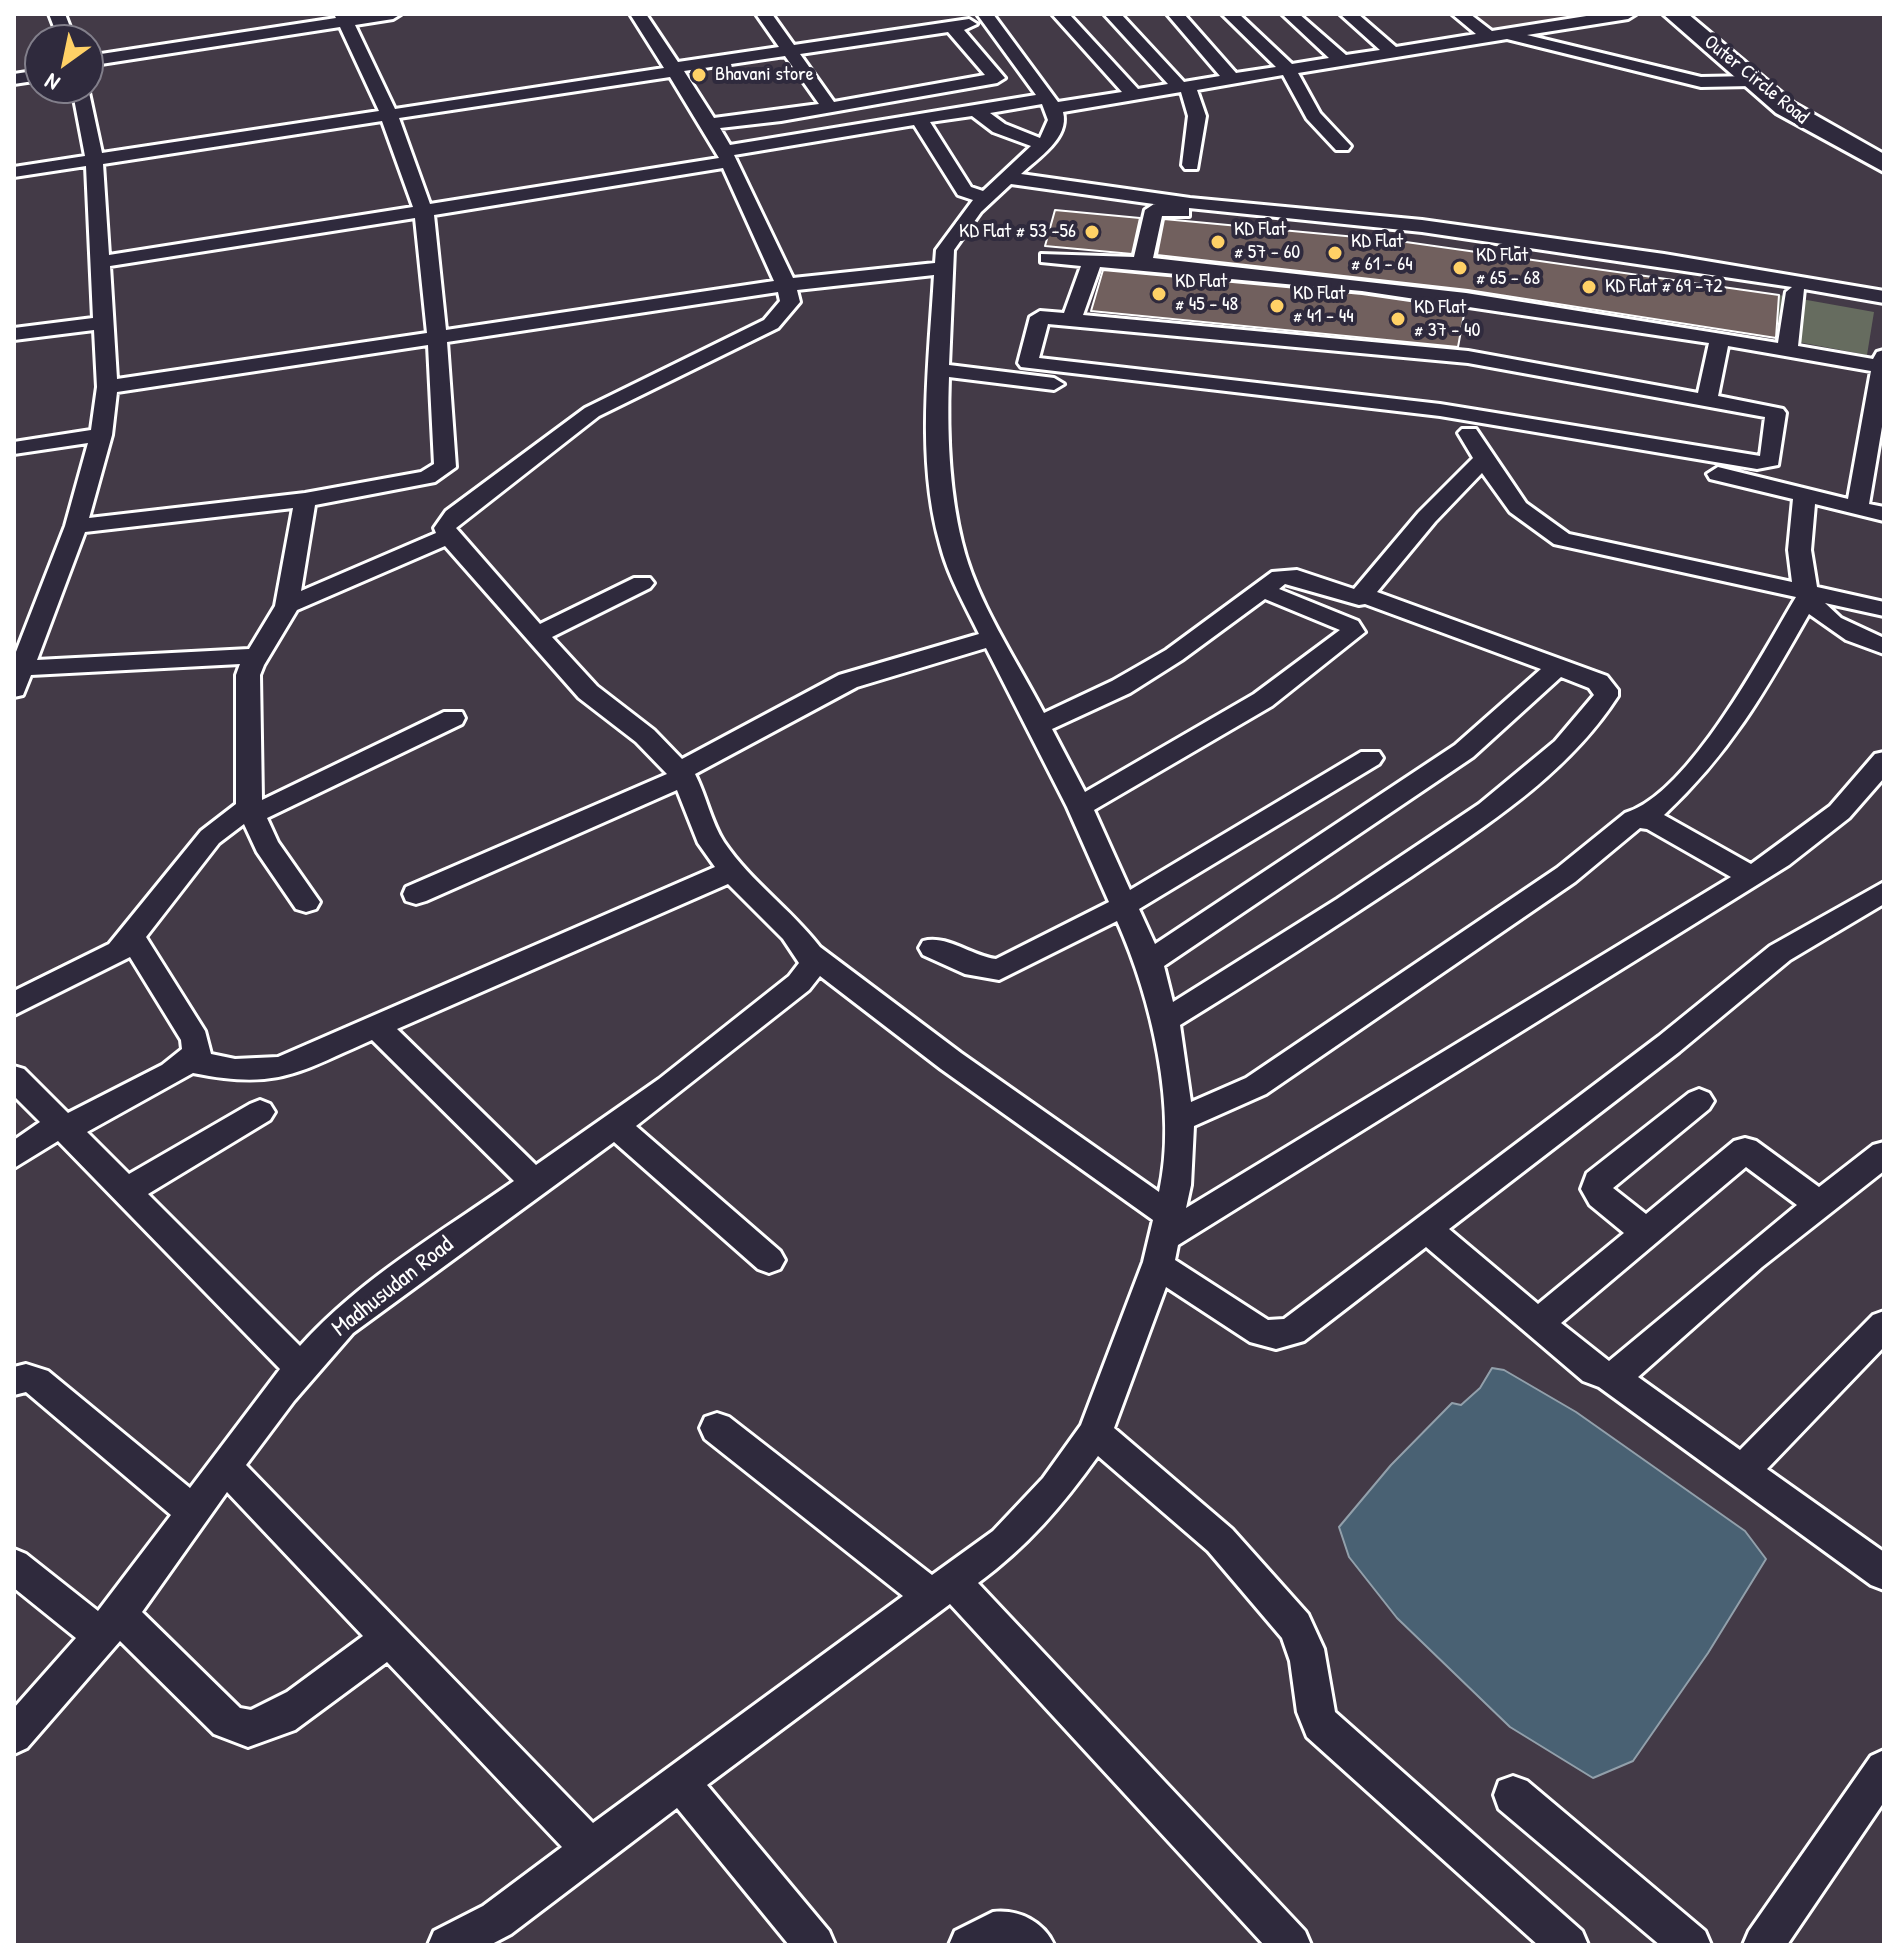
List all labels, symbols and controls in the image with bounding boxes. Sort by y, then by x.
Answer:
north arrow [24,24,104,104]
street label: Outer Circle Road [1699,30,1813,130]
place label: Bhavani store [715,63,814,87]
marker: Bhavani store [690,66,708,84]
text: N [39,67,65,98]
place label: KD Flat # 57 - 60 [1234,218,1300,265]
place label: KD Flat # 53 -56 [959,220,1076,244]
marker: KD Flat # 53 -56 [1083,223,1101,241]
place label: KD Flat # 61 - 64 [1351,230,1413,277]
marker: KD Flat # 57 - 60 [1209,233,1227,251]
marker: KD Flat # 61 - 64 [1326,244,1344,262]
place label: KD Flat # 65 - 68 [1476,244,1540,291]
marker: KD Flat # 65 - 68 [1451,259,1469,277]
place label: KD Flat # 45 - 48 [1175,270,1238,317]
place label: KD Flat # 69 -72 [1605,275,1723,299]
marker: KD Flat # 69 -72 [1580,278,1598,296]
place label: KD Flat # 41 - 44 [1293,282,1354,329]
marker: KD Flat # 45 - 48 [1150,285,1168,303]
place label: KD Flat # 37 - 40 [1414,296,1480,343]
marker: KD Flat # 41 - 44 [1268,297,1286,315]
marker: KD Flat # 37 - 40 [1389,310,1407,328]
street label: Madhusudan Road [327,1231,459,1343]

